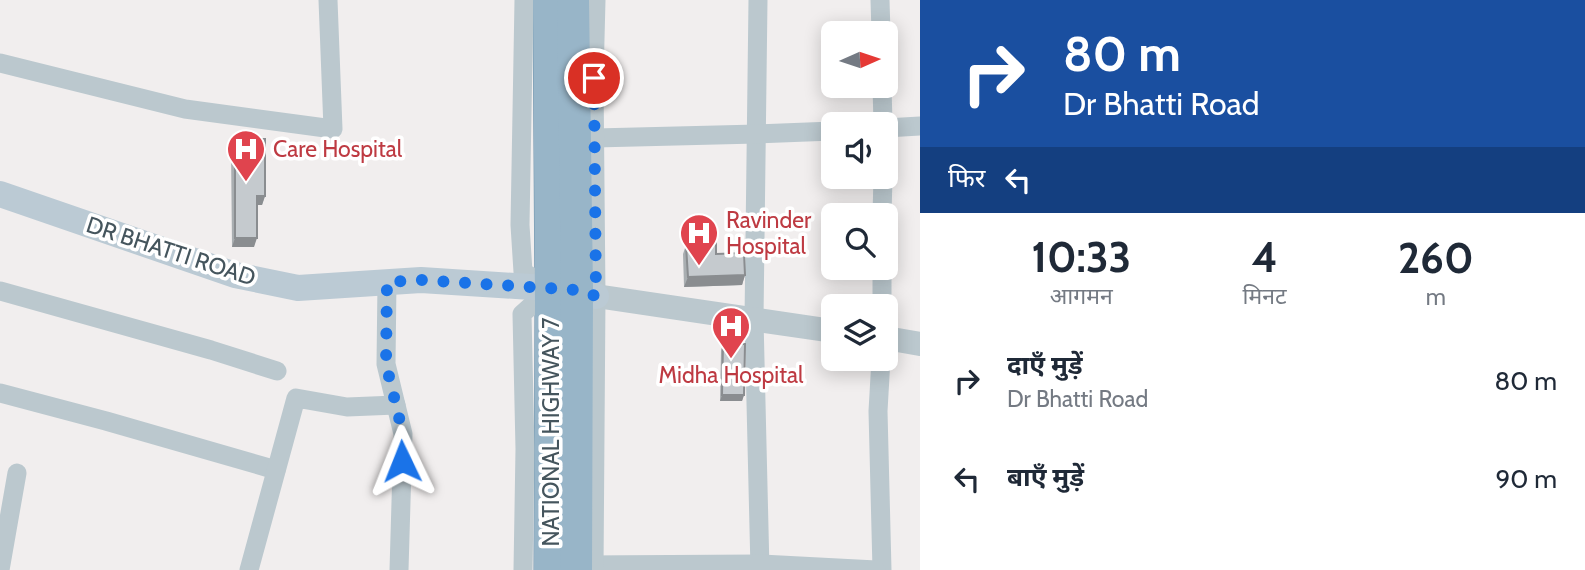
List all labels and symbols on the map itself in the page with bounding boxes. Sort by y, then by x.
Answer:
north arrow [821,21,898,98]
pin [564,48,624,108]
hospital icon: Care Hospital [225,128,267,183]
place label: Care Hospital [273,135,403,163]
place label: Ravinder Hospital [726,206,812,260]
street label: DR BHATTI ROAD [83,210,259,292]
hospital icon: Ravinder Hospital [678,212,720,267]
hospital icon: Midha Hospital [710,305,752,360]
street label: NATIONAL HIGHWAY 7 [537,317,565,547]
place label: Midha Hospital [659,361,804,389]
position arrow [365,424,439,498]

